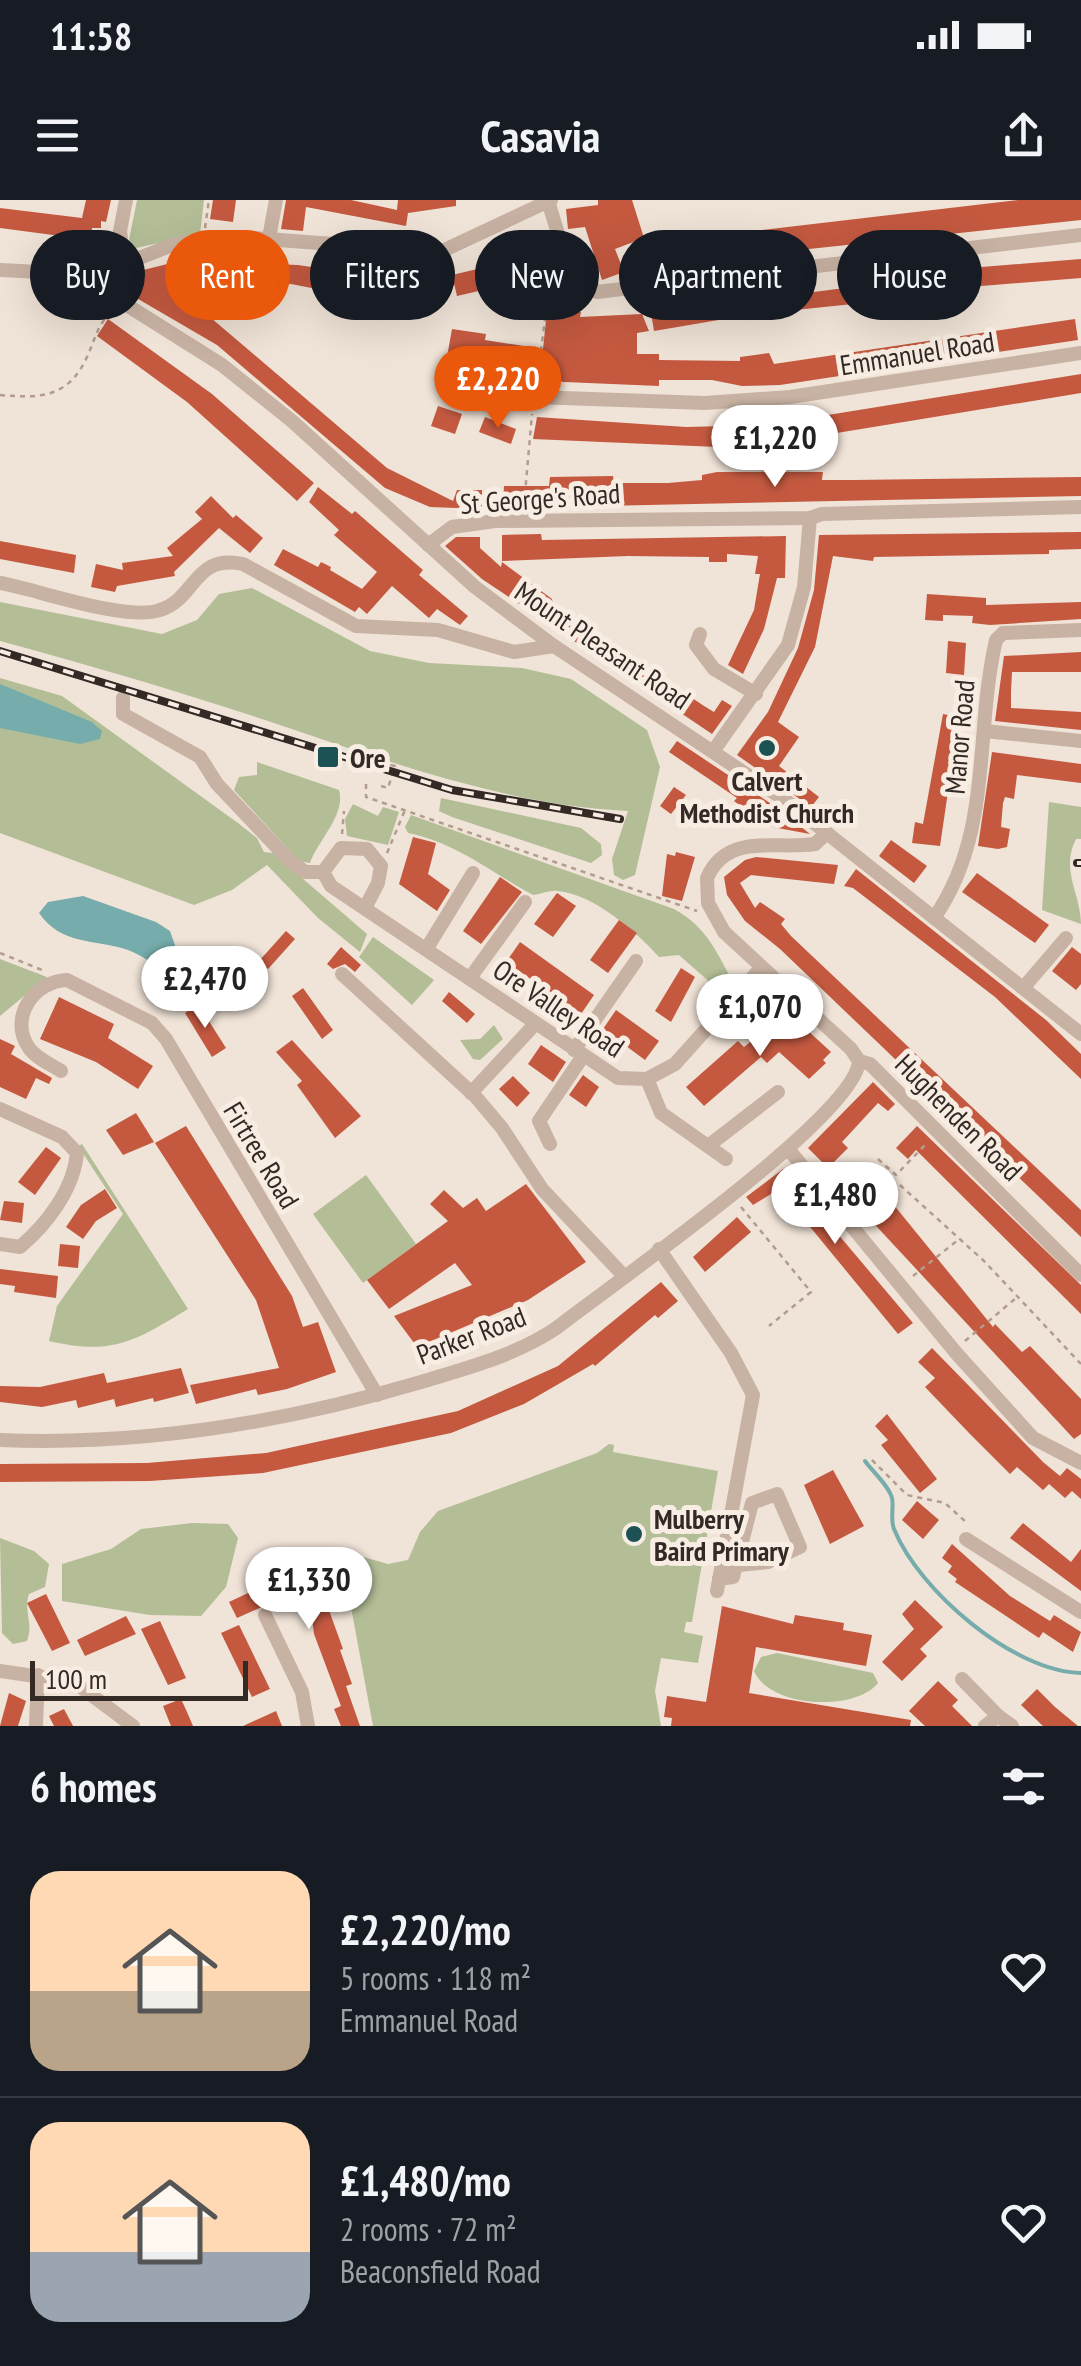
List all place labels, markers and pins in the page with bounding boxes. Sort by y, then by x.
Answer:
pin: £2,220 [417,346,579,431]
pin: £1,220 [694,405,856,490]
marker: Calvert Methodist Church [756,737,778,759]
place label: Ore [350,739,386,776]
marker: Ore [315,744,341,770]
place label: Calvert Methodist Church [680,762,854,831]
pin: £2,470 [124,946,286,1031]
pin: £1,070 [679,974,841,1059]
pin: £1,480 [754,1162,916,1247]
place label: Mulberry Baird Primary [654,1500,790,1569]
marker: Mulberry Baird Primary [623,1523,645,1545]
pin: £1,330 [228,1547,390,1632]

